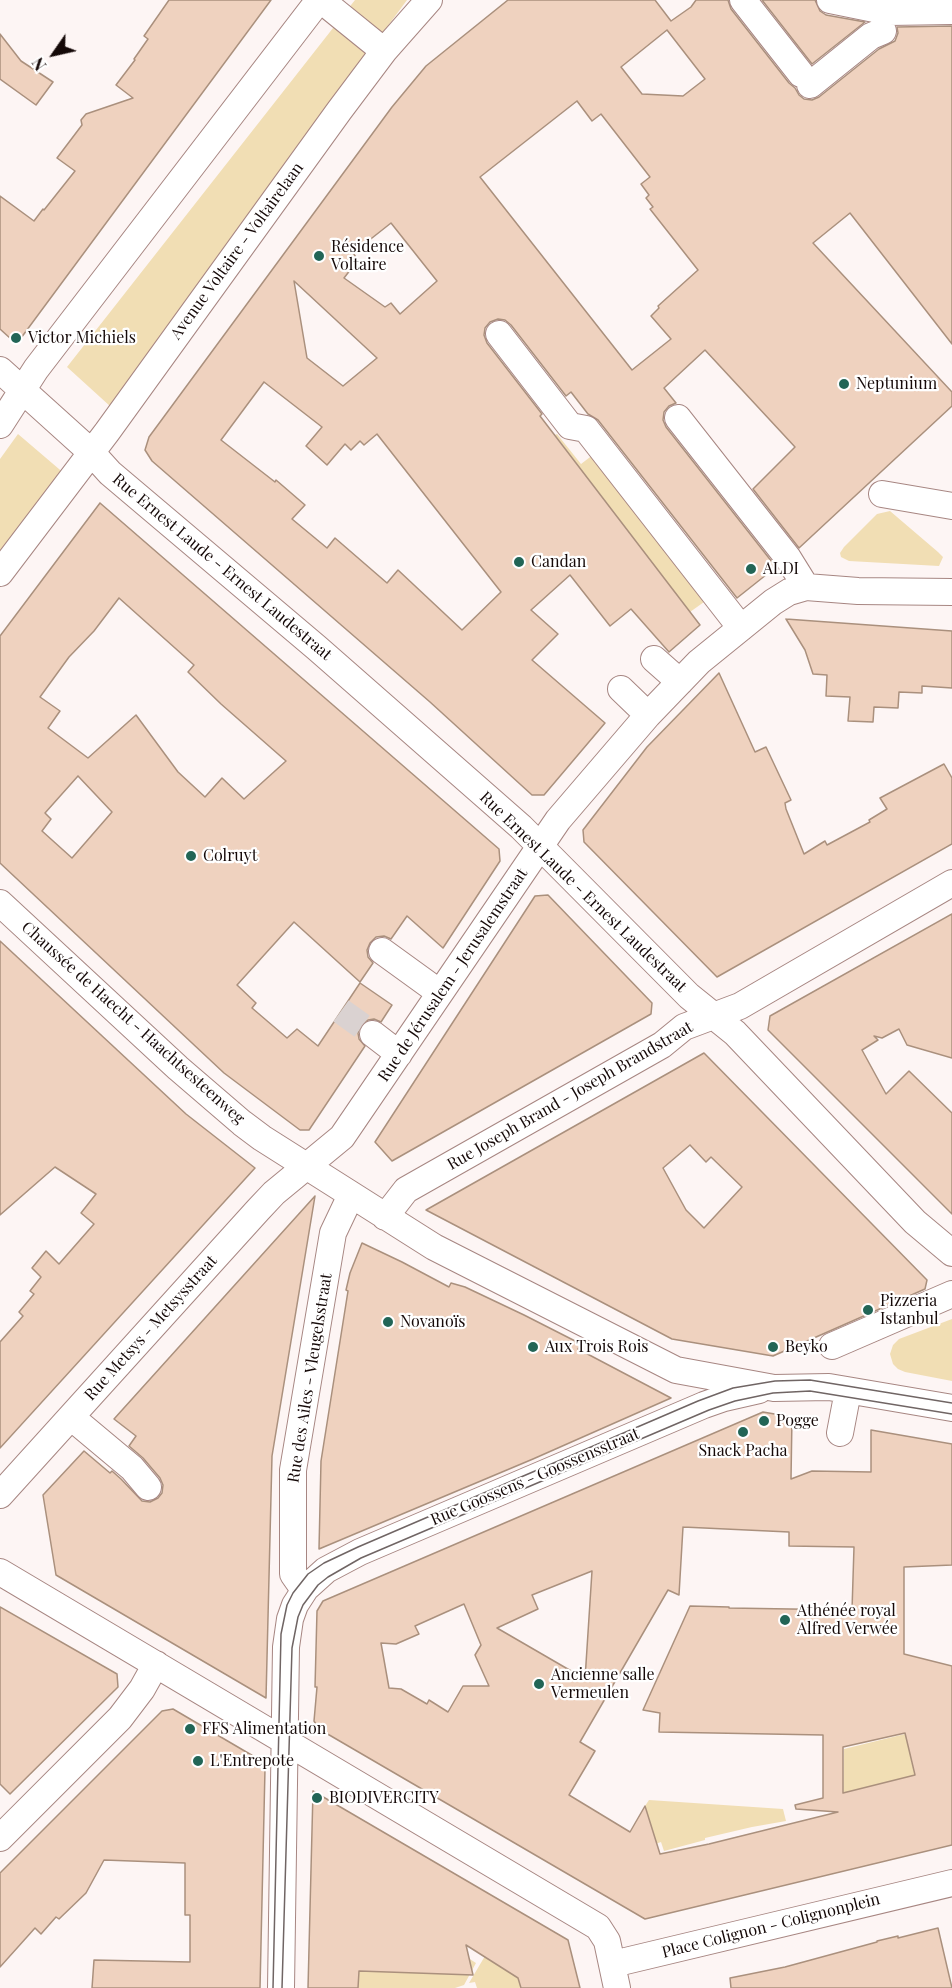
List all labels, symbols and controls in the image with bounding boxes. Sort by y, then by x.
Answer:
north arrow [24,24,84,84]
text: N [27,54,51,75]
street label: Avenue Voltaire - Voltairelaan [166,159,308,343]
place label: Résidence Voltaire [331,237,404,275]
marker: Résidence Voltaire [312,249,326,263]
place label: Victor Michiels [28,328,136,348]
marker: Victor Michiels [9,331,23,345]
place label: Neptunium [856,374,937,394]
marker: Neptunium [837,377,851,391]
street label: Rue Ernest Laude - Ernest Laudestraat [109,470,335,664]
place label: Candan [531,552,586,572]
marker: Candan [512,555,526,569]
place label: ALDI [763,559,799,579]
marker: ALDI [744,562,758,576]
street label: Rue Ernest Laude - Ernest Laudestraat [476,788,690,996]
place label: Colruyt [203,846,257,866]
marker: Colruyt [184,849,198,863]
street label: Rue de Jérusalem - Jerusalemstraat [374,865,532,1085]
street label: Chaussée de Haecht - Haachtsesteenweg [17,918,249,1128]
street label: Rue Joseph Brand - Joseph Brandstraat [444,1018,696,1174]
street label: Rue Metsys - Metsysstraat [81,1252,221,1404]
street label: Rue des Ailes - Vleugelsstraat [284,1272,336,1484]
place label: Pizzeria Istanbul [880,1291,939,1329]
marker: Pizzeria Istanbul [861,1303,875,1317]
place label: Novanoïs [400,1312,466,1332]
marker: Novanoïs [381,1315,395,1329]
place label: Aux Trois Rois [545,1337,648,1357]
place label: Beyko [785,1337,828,1357]
marker: Aux Trois Rois [526,1340,540,1354]
marker: Beyko [766,1340,780,1354]
place label: Pogge [776,1411,819,1431]
marker: Pogge [757,1414,771,1428]
street label: Rue Goossens - Goossensstraat [428,1424,642,1530]
marker: Snack Pacha [736,1425,750,1439]
place label: Snack Pacha [698,1441,788,1461]
place label: Athénée royal Alfred Verwée [797,1601,898,1639]
marker: Athénée royal Alfred Verwée [778,1613,792,1627]
place label: Ancienne salle Vermeulen [551,1665,655,1703]
marker: Ancienne salle Vermeulen [532,1677,546,1691]
place label: FFS Alimentation [202,1719,326,1739]
marker: FFS Alimentation [183,1722,197,1736]
place label: L'Entrepote [210,1751,294,1771]
marker: L'Entrepote [191,1754,205,1768]
place label: BIODIVERCITY [329,1788,439,1808]
marker: BIODIVERCITY [310,1791,324,1805]
street label: Place Colignon - Colignonplein [660,1890,882,1962]

